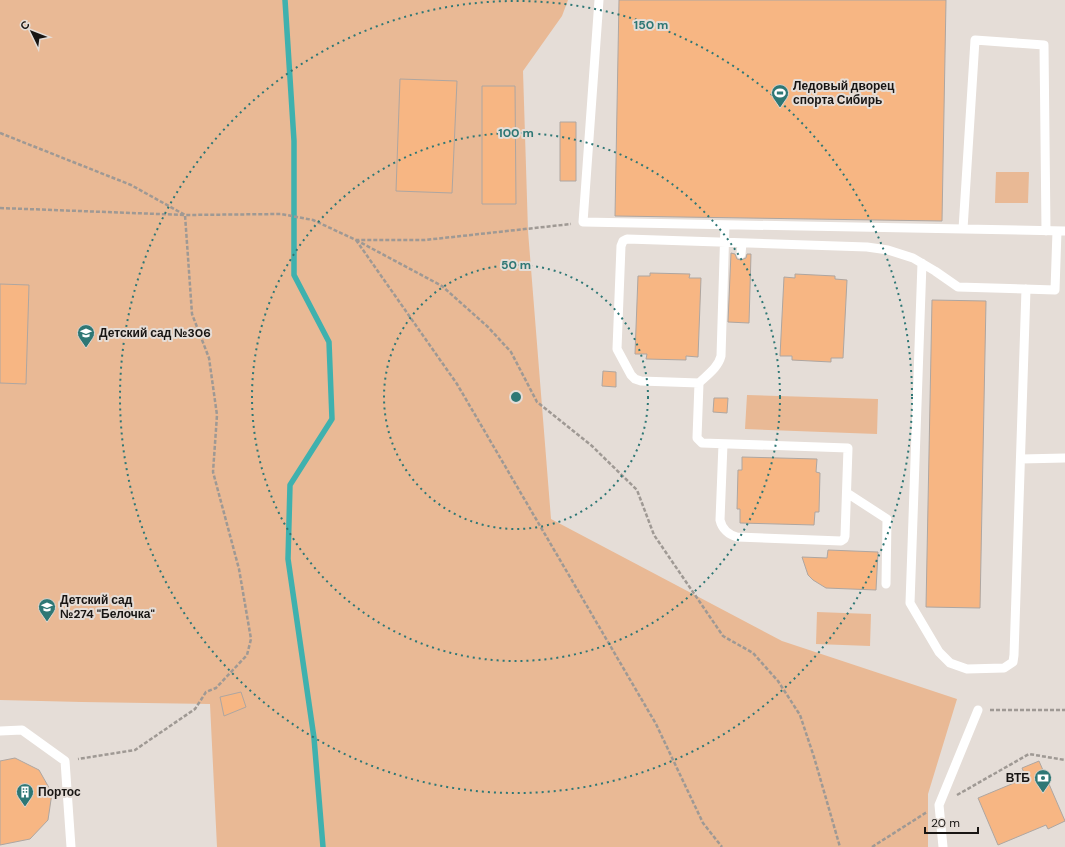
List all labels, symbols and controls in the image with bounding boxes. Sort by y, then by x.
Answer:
north arrow [12,12,52,52]
text: С [17,17,33,33]
text: 150 m [634,17,668,33]
place label: Ледовый дворец спорта Сибирь [793,78,895,108]
sports icon: Ледовый дворец спорта Сибирь [770,83,790,108]
text: 100 m [498,125,534,141]
text: 50 m [501,257,531,273]
school or university icon: Детский сад №306 [76,323,96,348]
place label: Детский сад №306 [99,325,211,341]
centre of rings [509,390,523,404]
place label: Детский сад №274 "Белочка" [60,592,155,622]
school or university icon: Детский сад №274 "Белочка" [37,597,57,622]
bank icon: ВТБ [1033,768,1053,793]
place label: ВТБ [1006,770,1030,786]
building icon: Портос [15,782,35,807]
place label: Портос [38,784,81,800]
scale bar [925,809,978,835]
text: 20 m [931,815,960,831]

